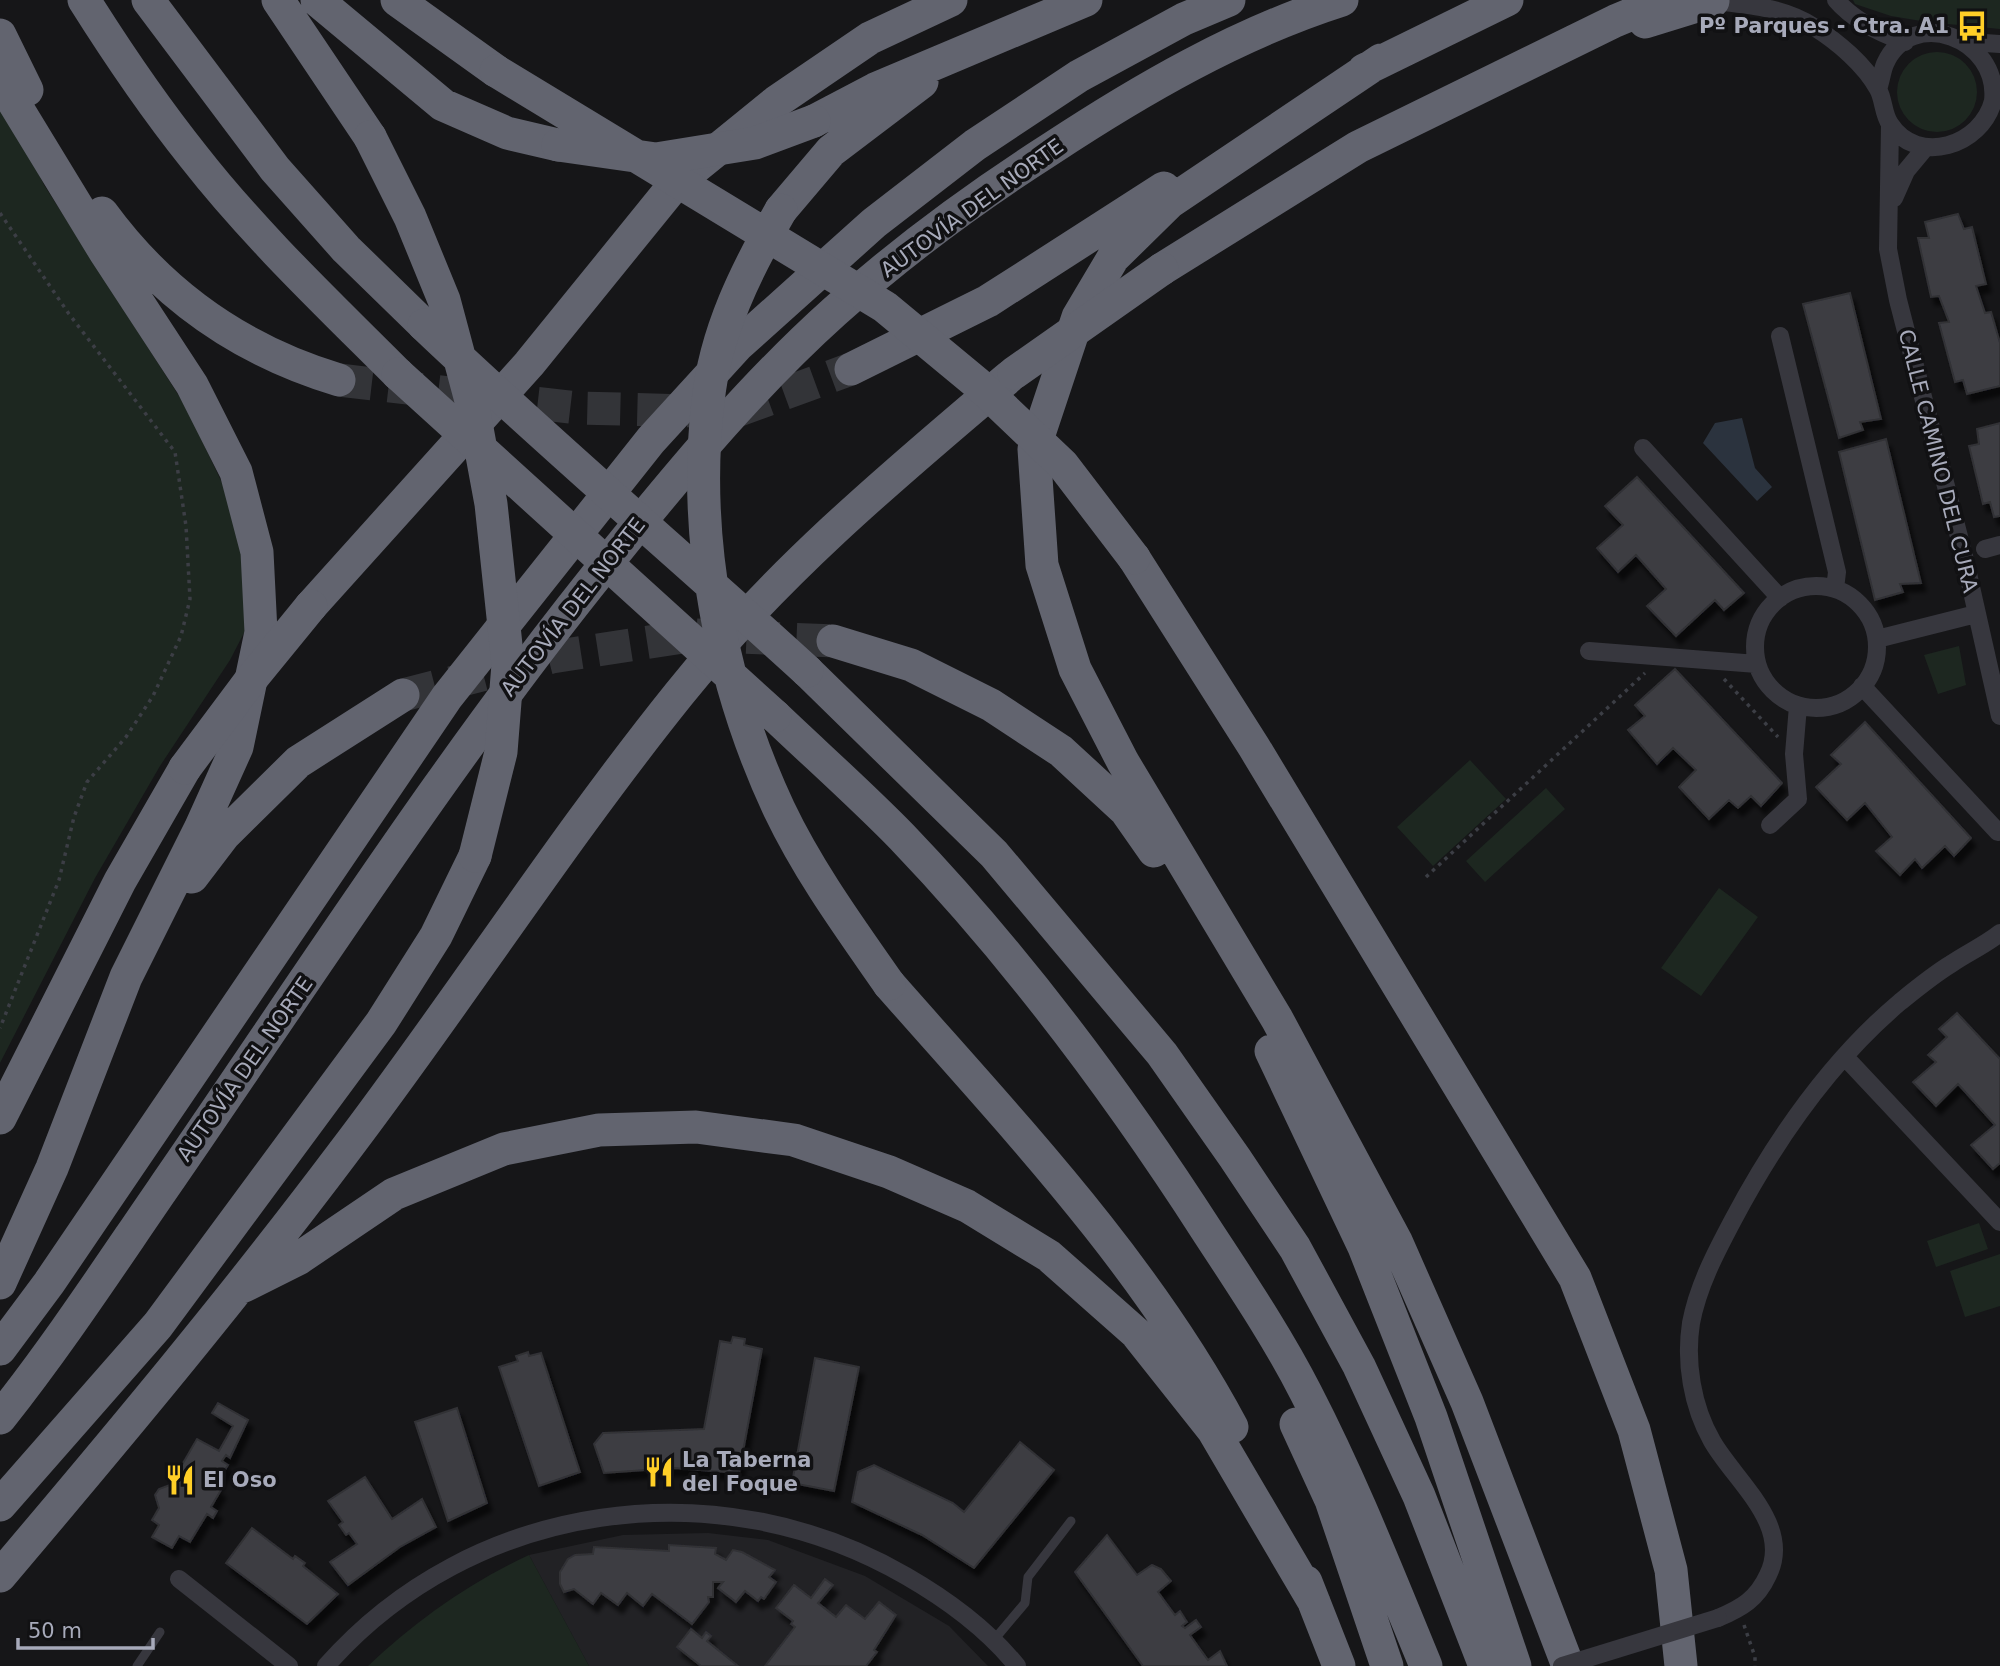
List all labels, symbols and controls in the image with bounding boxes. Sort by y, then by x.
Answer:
bus stop icon: Pº Parques - Ctra. A1 [1955,9,1989,43]
place label: Pº Parques - Ctra. A1 [1699,14,1949,38]
street label: AUTOVÍA DEL NORTE [876,133,1068,282]
street label: CALLE CAMINO DEL CURA [1894,327,1983,596]
street label: AUTOVÍA DEL NORTE [495,512,650,701]
street label: AUTOVÍA DEL NORTE [171,972,318,1166]
place label: La Taberna del Foque [682,1448,811,1496]
restaurant icon: La Taberna del Foque [642,1455,676,1489]
restaurant icon: El Oso [163,1463,197,1497]
place label: El Oso [203,1468,277,1492]
scale bar [18,1606,152,1650]
text: 50 m [28,1619,82,1643]

